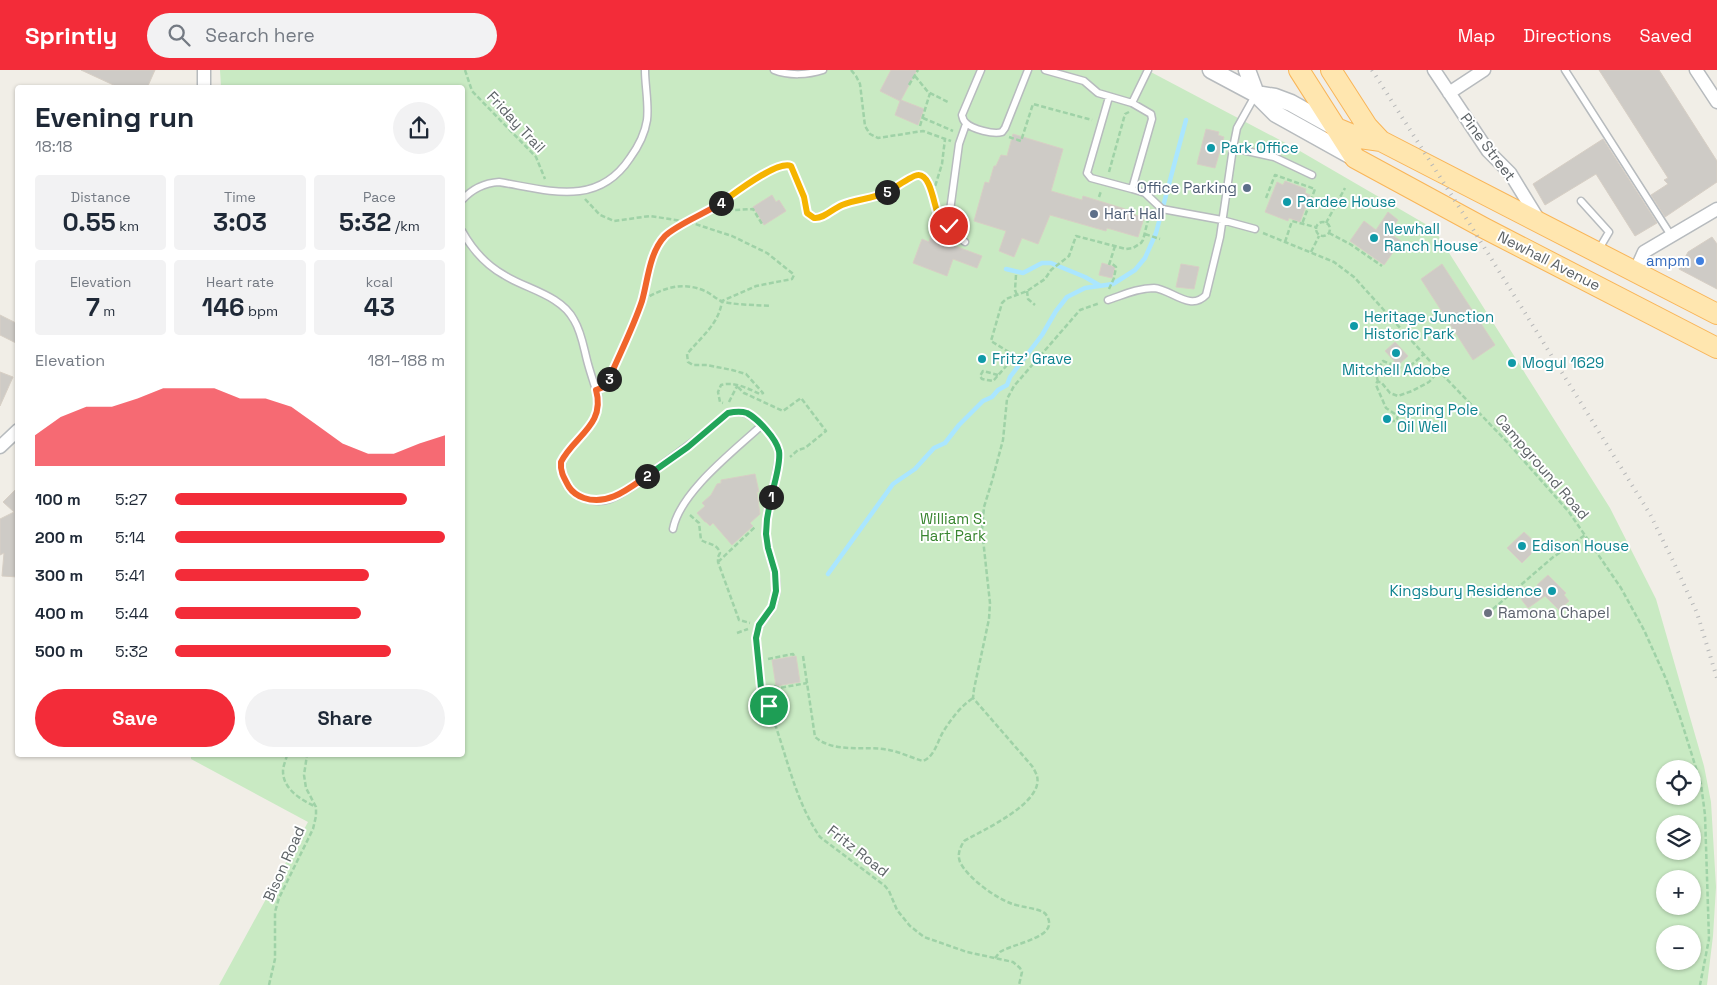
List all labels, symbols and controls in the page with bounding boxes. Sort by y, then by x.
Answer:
search box [147,13,497,58]
text: Sprintly [25,20,117,51]
icon: search [165,21,193,49]
text: Search here [205,23,315,48]
text: Map [1458,24,1495,47]
text: Directions [1523,24,1612,47]
text: Saved [1640,24,1692,47]
street label: Friday Trail [483,87,550,156]
text: Evening run [35,99,194,135]
button: share [393,102,445,154]
street label: Pine Street [1457,109,1520,185]
text: 18:18 [35,136,72,157]
place label: Park Office [1221,138,1299,157]
marker: Park Office [1205,142,1217,154]
place label: Office Parking [1137,178,1237,197]
pin: 5 [874,180,900,204]
marker: Office Parking [1241,182,1253,194]
text: 5 [883,183,892,201]
text: Distance [71,188,130,206]
text: Time [224,188,256,206]
text: Pace [363,188,396,206]
pin: 4 [708,190,734,216]
place label: Pardee House [1297,192,1396,211]
text: 4 [717,194,726,212]
marker: Pardee House [1281,196,1293,208]
place label: Hart Hall [1104,204,1165,223]
pin [928,205,970,247]
text: 0.55 [62,206,116,238]
text: 3:03 [213,206,267,238]
text: 5:32 [339,206,391,238]
marker: Hart Hall [1088,208,1100,220]
icon: check [935,212,963,240]
text: km [116,217,139,235]
text: /km [391,217,420,235]
place label: Newhall Ranch House [1384,219,1479,255]
street label: Newhall Avenue [1495,227,1604,295]
marker: Newhall Ranch House [1368,232,1380,244]
place label: ampm [1646,251,1690,270]
marker: ampm [1694,255,1706,267]
text: Elevation [70,273,131,291]
text: Heart rate [206,273,274,291]
text: kcal [366,273,393,291]
text: 7 [86,291,100,323]
text: 146 [202,291,244,323]
text: 43 [364,291,395,323]
text: m [100,302,115,320]
text: bpm [244,302,278,320]
place label: Heritage Junction Historic Park [1364,307,1494,343]
marker: Heritage Junction Historic Park [1348,320,1360,332]
marker: Mitchell Adobe [1390,347,1402,359]
place label: Fritz' Grave [992,349,1072,368]
text: Elevation [35,350,105,371]
text: 181–188 m [367,350,445,371]
marker: Fritz' Grave [976,353,988,365]
place label: Mogul 1629 [1522,353,1604,372]
marker: Mogul 1629 [1506,357,1518,369]
place label: Mitchell Adobe [1342,360,1450,379]
pin: 3 [596,366,622,392]
text: 3 [605,370,614,388]
place label: Spring Pole Oil Well [1397,400,1479,436]
street label: Campground Road [1491,410,1593,523]
marker: Spring Pole Oil Well [1381,413,1393,425]
pin: 2 [634,464,660,488]
text: 2 [643,467,652,485]
pin: 1 [758,484,784,510]
text: 1 [768,488,775,506]
text: 100 m [35,489,81,510]
text: 5:27 [115,489,147,510]
park label: William S. Hart Park [920,509,986,545]
text: 200 m [35,527,83,548]
text: 5:14 [115,527,145,548]
place label: Edison House [1532,536,1629,555]
marker: Edison House [1516,540,1528,552]
text: 300 m [35,565,83,586]
text: 5:41 [115,565,145,586]
place label: Kingsbury Residence [1389,581,1542,600]
marker: Kingsbury Residence [1546,585,1558,597]
text: 400 m [35,603,84,624]
text: 5:44 [115,603,149,624]
place label: Ramona Chapel [1498,603,1610,622]
marker: Ramona Chapel [1482,607,1494,619]
text: 500 m [35,641,83,662]
text: 5:32 [115,641,148,662]
pin [748,685,790,727]
button: Save [35,689,235,747]
button: Share [245,689,445,747]
icon: arrive [755,692,783,720]
map controls [1656,760,1701,970]
button: locate [1656,760,1701,805]
button: layers [1656,815,1701,860]
street label: Fritz Road [824,821,893,881]
street label: Bison Road [258,823,309,904]
button: + [1656,870,1701,915]
button: − [1656,925,1701,970]

